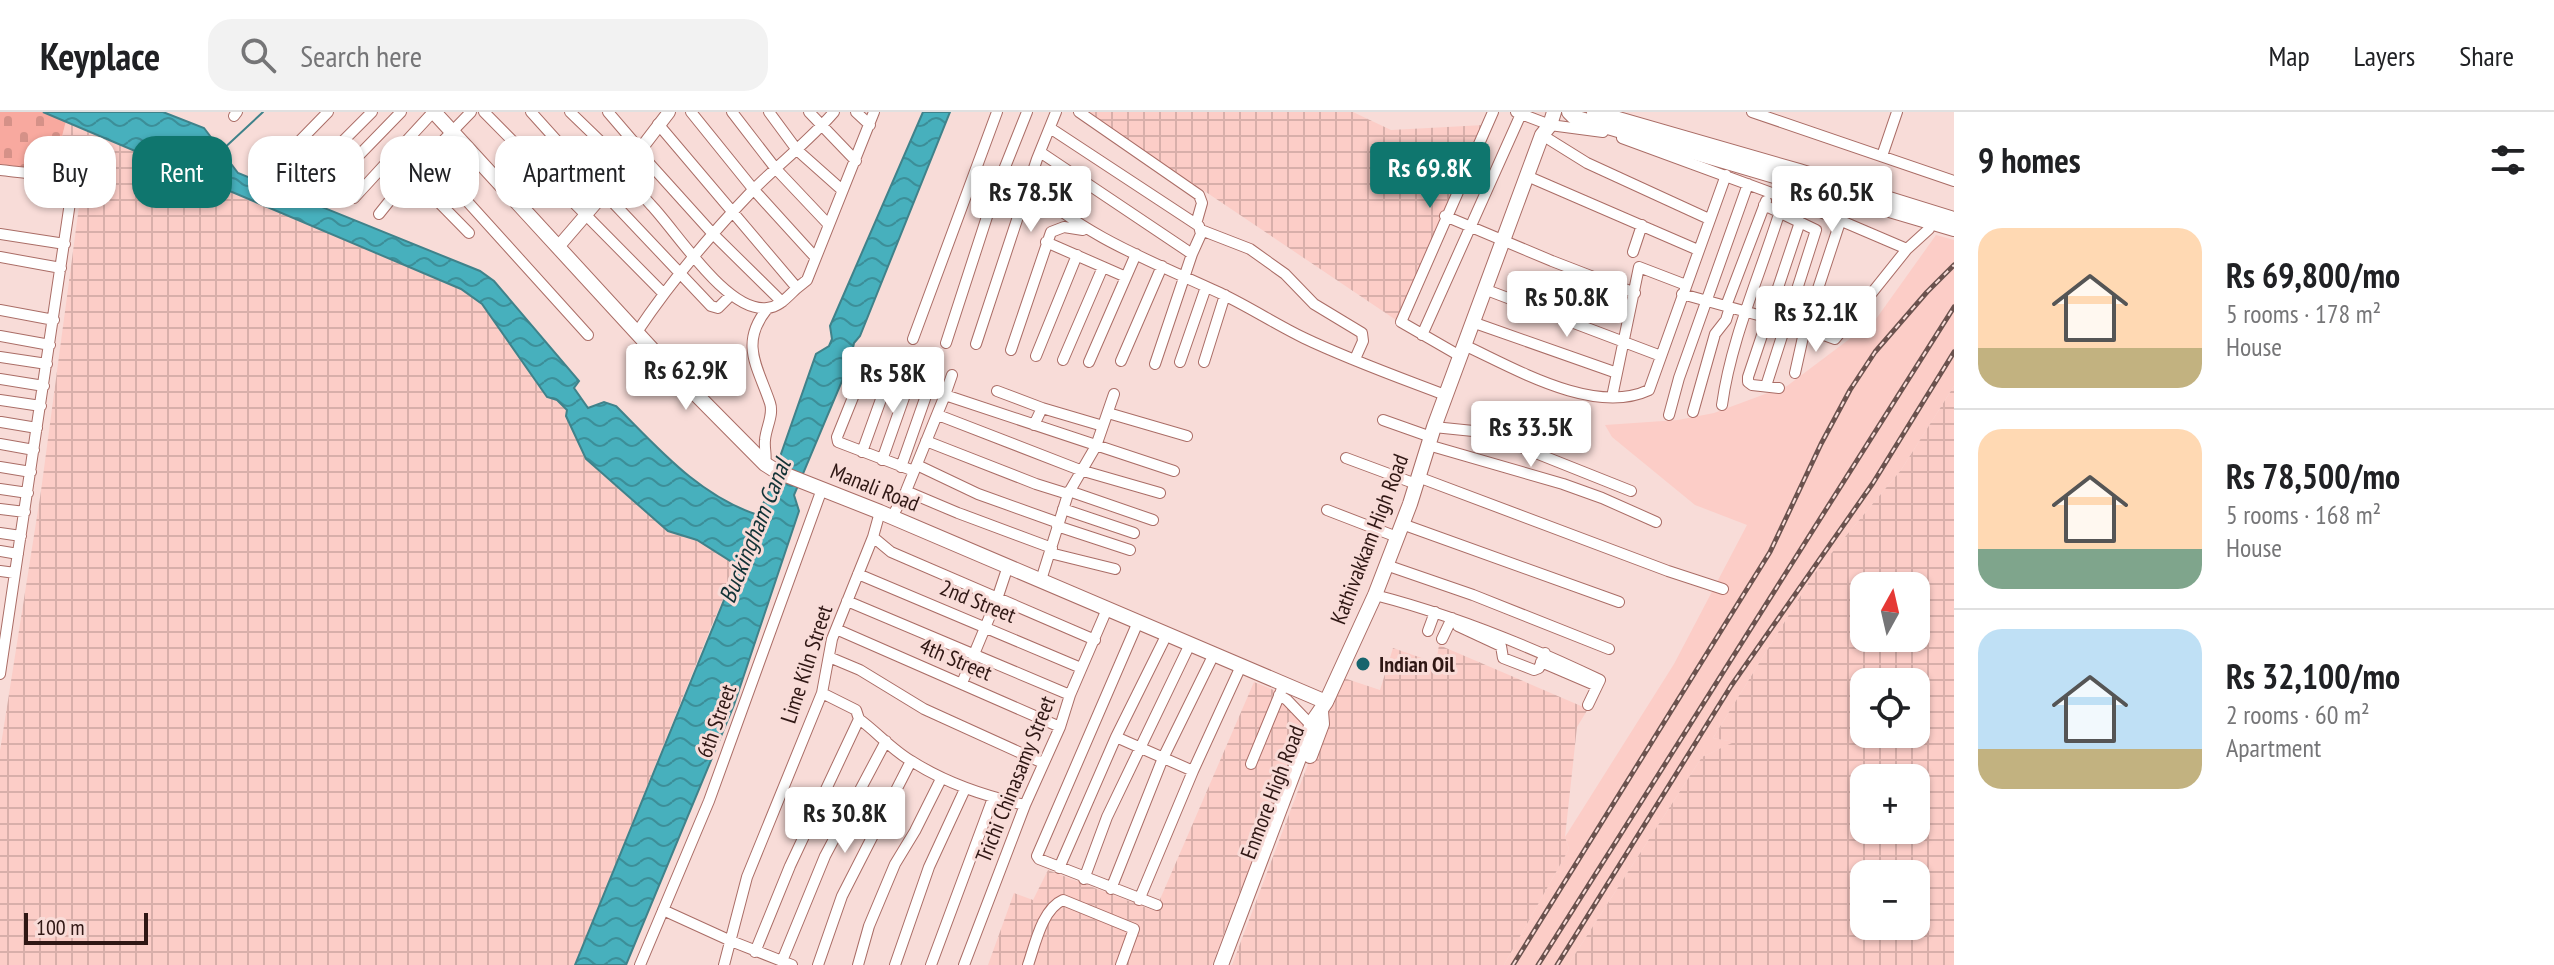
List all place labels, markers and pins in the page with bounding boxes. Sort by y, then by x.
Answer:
pin: Rs 69.8K [1347,142,1513,210]
pin: Rs 78.5K [948,166,1114,234]
pin: Rs 60.5K [1749,166,1915,234]
pin: Rs 50.8K [1484,271,1650,339]
pin: Rs 32.1K [1733,286,1899,354]
pin: Rs 62.9K [603,344,769,412]
pin: Rs 58K [828,347,958,415]
pin: Rs 33.5K [1448,401,1614,469]
place label: Indian Oil [1379,650,1455,678]
marker: Indian Oil [1354,655,1372,673]
pin: Rs 30.8K [762,787,928,855]

